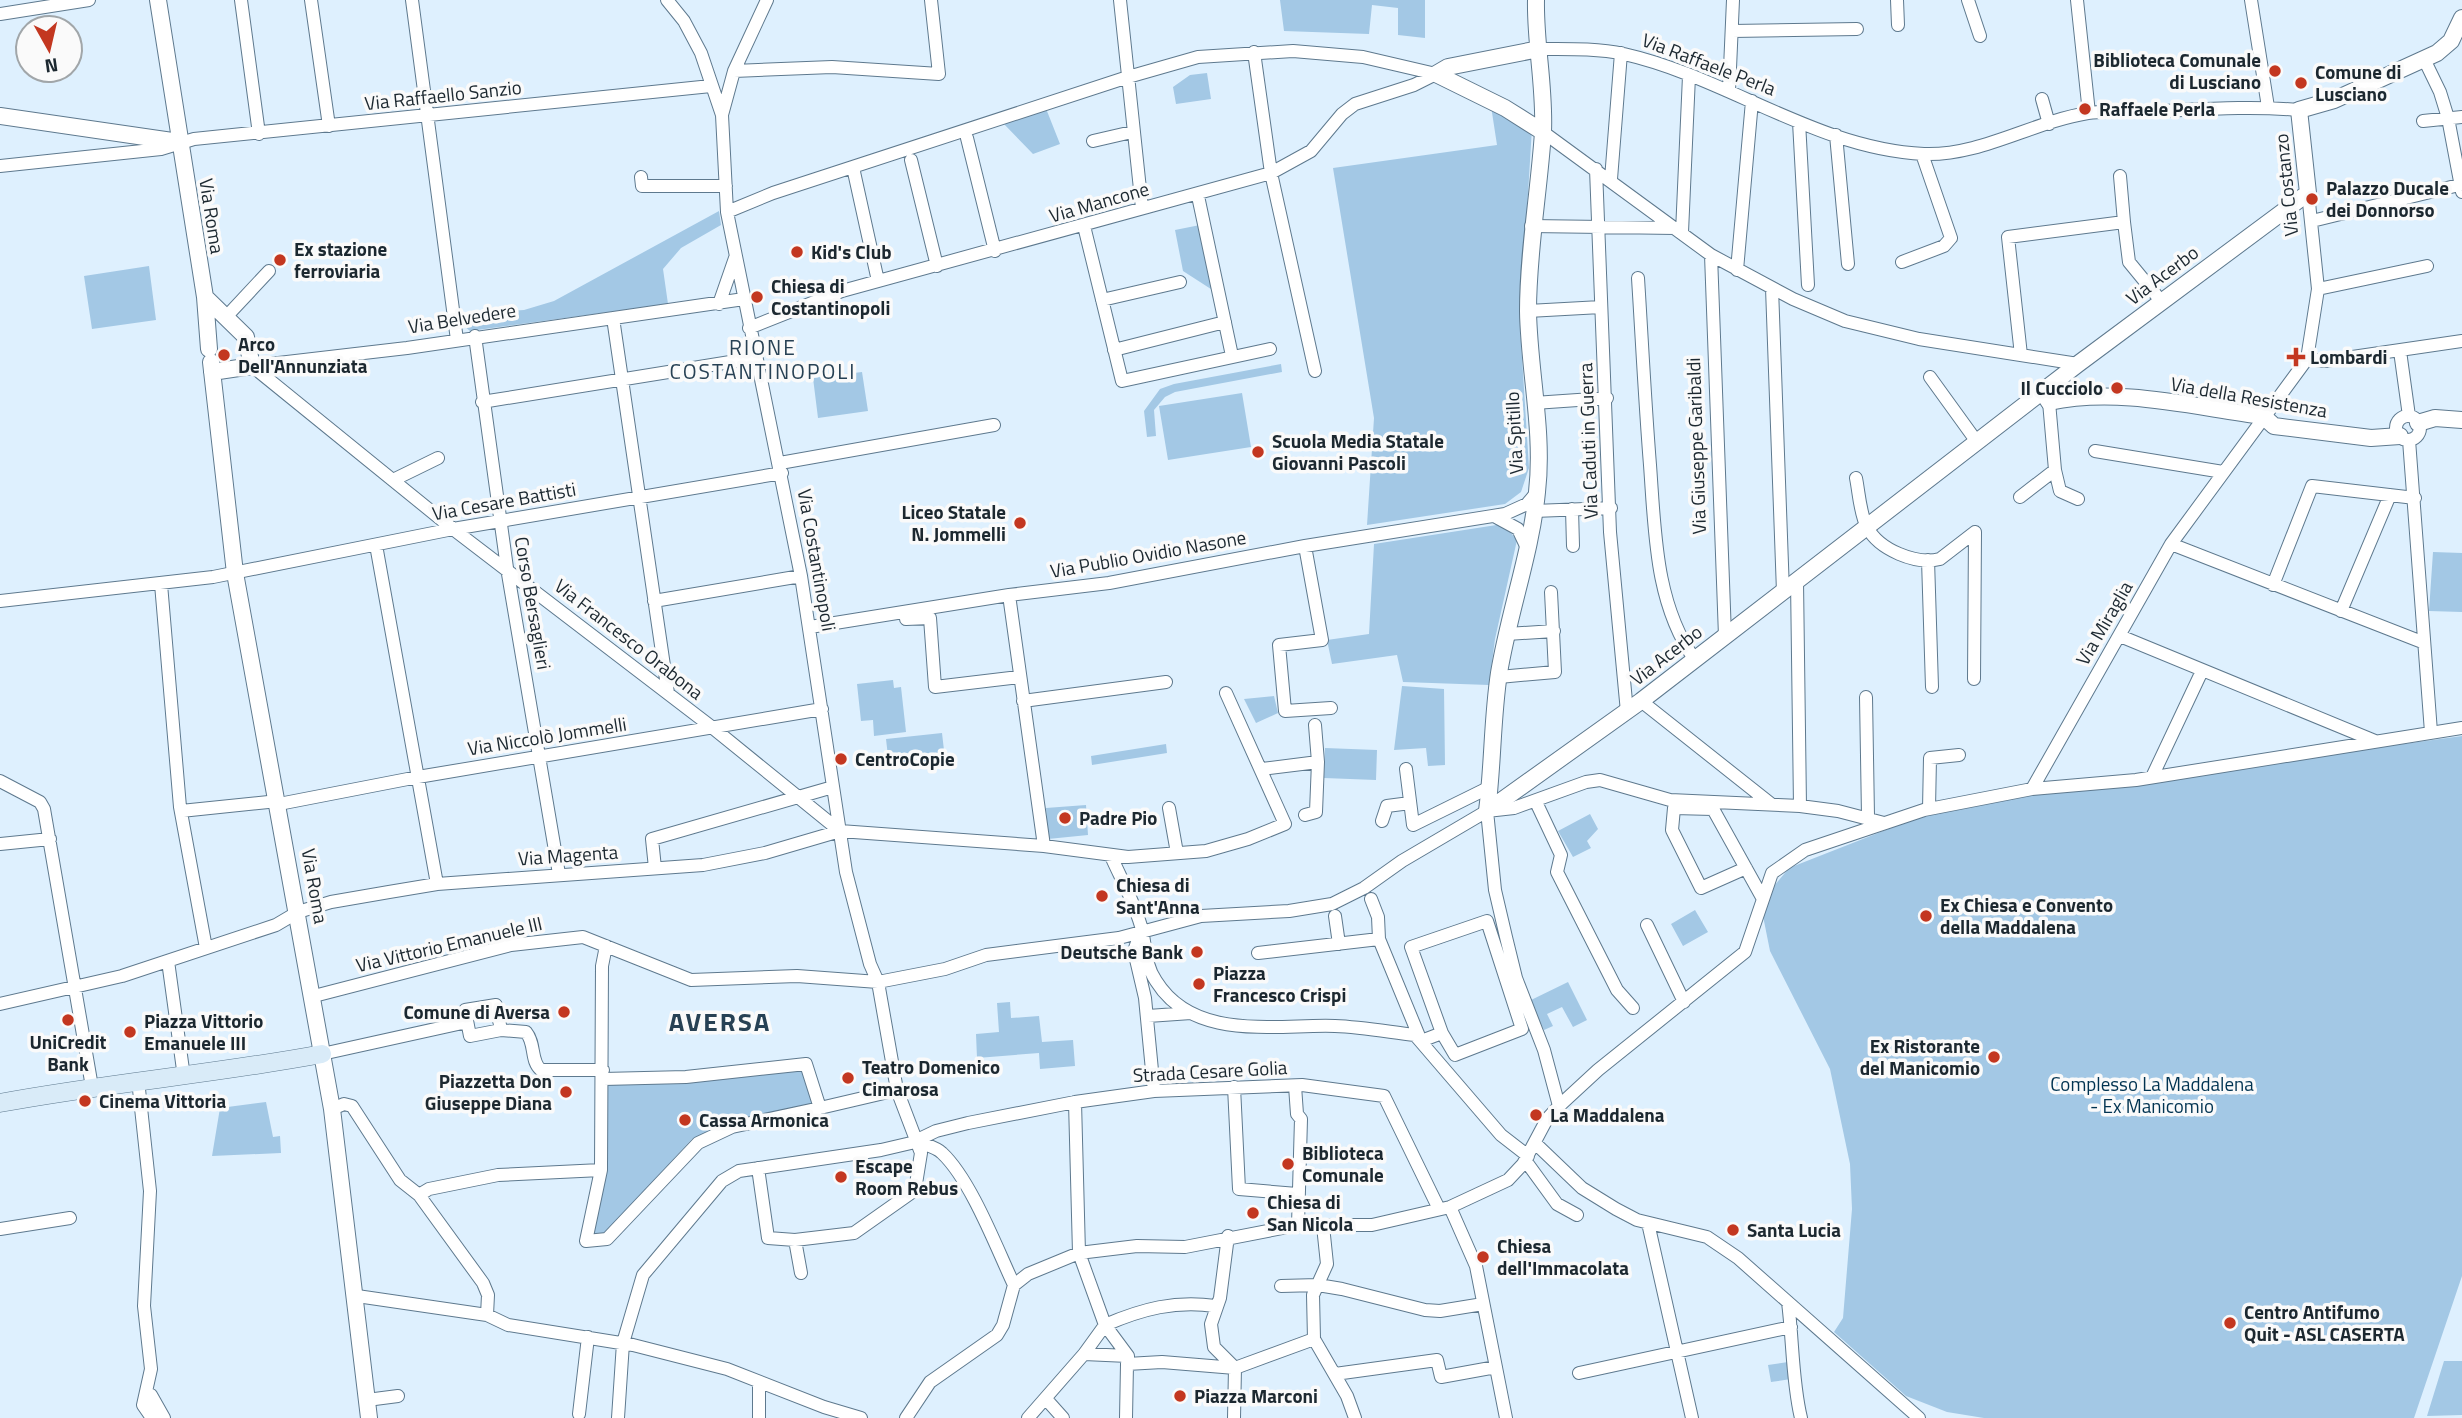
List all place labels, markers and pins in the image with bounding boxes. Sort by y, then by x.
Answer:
place label: Biblioteca Comunale di Lusciano [2093,45,2261,96]
place label: Comune di Lusciano [2315,57,2401,108]
marker: Biblioteca Comunale di Lusciano [2267,63,2283,79]
marker: Comune di Lusciano [2293,75,2309,91]
place label: Raffaele Perla [2099,94,2215,123]
marker: Raffaele Perla [2077,101,2093,117]
place label: Palazzo Ducale dei Donnorso [2326,173,2449,224]
marker: Palazzo Ducale dei Donnorso [2304,191,2320,207]
place label: Ex stazione ferroviaria [294,234,387,285]
place label: Kid's Club [811,237,892,266]
marker: Kid's Club [789,244,805,260]
marker: Ex stazione ferroviaria [272,252,288,268]
place label: Chiesa di Costantinopoli [771,271,890,322]
marker: Chiesa di Costantinopoli [749,289,765,305]
place label: Arco Dell'Annunziata [238,329,368,380]
place label: Lombardi [2310,342,2387,371]
marker: Arco Dell'Annunziata [216,347,232,363]
marker: Lombardi [2288,349,2304,365]
place label: Il Cucciolo [2020,373,2103,402]
marker: Il Cucciolo [2109,380,2125,396]
place label: Scuola Media Statale Giovanni Pascoli [1272,426,1444,477]
marker: Scuola Media Statale Giovanni Pascoli [1250,444,1266,460]
place label: Liceo Statale N. Jommelli [901,497,1006,548]
marker: Liceo Statale N. Jommelli [1012,515,1028,531]
place label: CentroCopie [855,744,955,773]
marker: CentroCopie [833,751,849,767]
place label: Padre Pio [1079,803,1157,832]
marker: Padre Pio [1057,810,1073,826]
place label: Chiesa di Sant'Anna [1116,870,1200,921]
marker: Chiesa di Sant'Anna [1094,888,1110,904]
place label: Ex Chiesa e Convento della Maddalena [1940,890,2113,941]
marker: Ex Chiesa e Convento della Maddalena [1918,908,1934,924]
place label: Deutsche Bank [1060,937,1183,966]
marker: Deutsche Bank [1189,944,1205,960]
place label: Piazza Francesco Crispi [1213,958,1346,1009]
marker: Piazza Francesco Crispi [1191,976,1207,992]
place label: Comune di Aversa [403,997,550,1026]
marker: Comune di Aversa [556,1004,572,1020]
place label: Piazza Vittorio Emanuele III [144,1006,263,1057]
marker: UniCredit Bank [60,1012,76,1028]
marker: Piazza Vittorio Emanuele III [122,1024,138,1040]
place label: UniCredit Bank [29,1027,107,1078]
place label: Ex Ristorante del Manicomio [1860,1031,1980,1082]
marker: Ex Ristorante del Manicomio [1986,1049,2002,1065]
place label: Teatro Domenico Cimarosa [862,1052,1000,1103]
place label: Piazzetta Don Giuseppe Diana [425,1066,552,1117]
marker: Teatro Domenico Cimarosa [840,1070,856,1086]
marker: Piazzetta Don Giuseppe Diana [558,1084,574,1100]
place label: Cinema Vittoria [99,1086,227,1115]
marker: Cinema Vittoria [77,1093,93,1109]
place label: La Maddalena [1550,1100,1665,1129]
place label: Cassa Armonica [699,1105,829,1134]
marker: La Maddalena [1528,1107,1544,1123]
marker: Cassa Armonica [677,1112,693,1128]
place label: Biblioteca Comunale [1302,1138,1384,1189]
place label: Escape Room Rebus [855,1151,958,1202]
marker: Biblioteca Comunale [1280,1156,1296,1172]
marker: Escape Room Rebus [833,1169,849,1185]
place label: Chiesa di San Nicola [1267,1187,1353,1238]
marker: Chiesa di San Nicola [1245,1205,1261,1221]
place label: Santa Lucia [1747,1215,1841,1244]
marker: Santa Lucia [1725,1222,1741,1238]
place label: Chiesa dell'Immacolata [1497,1231,1629,1282]
marker: Chiesa dell'Immacolata [1475,1249,1491,1265]
place label: Centro Antifumo Quit - ASL CASERTA [2244,1297,2405,1348]
marker: Centro Antifumo Quit - ASL CASERTA [2222,1315,2238,1331]
place label: Piazza Marconi [1194,1381,1318,1410]
marker: Piazza Marconi [1172,1388,1188,1404]

